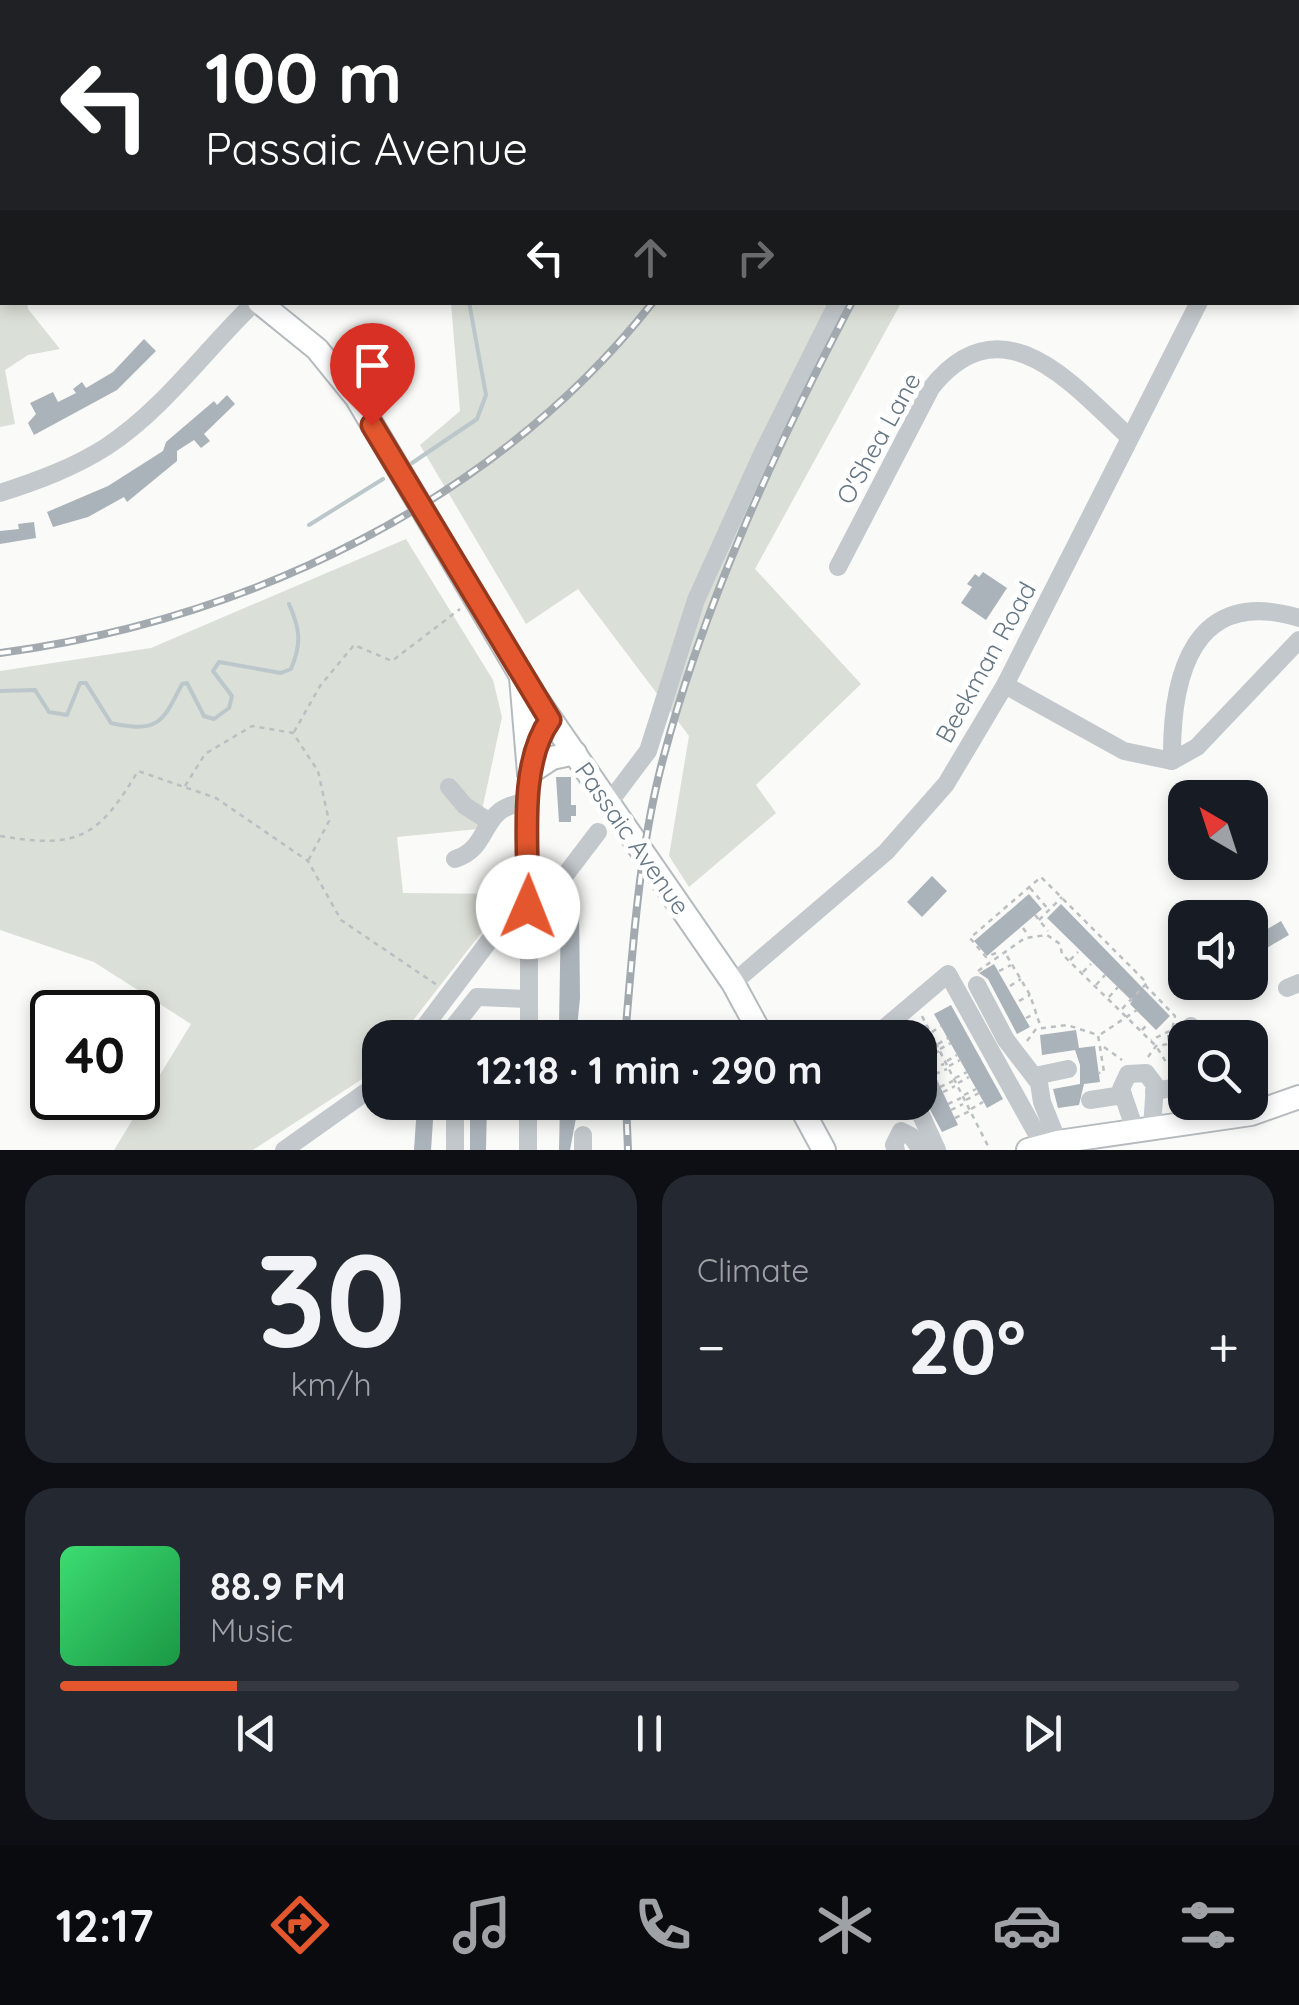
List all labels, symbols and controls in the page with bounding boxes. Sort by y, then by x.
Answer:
text: 100 m [205,33,402,121]
icon: left [40,40,170,170]
text: Passaic Avenue [205,120,528,176]
icon: left [518,230,573,285]
icon: ahead [623,230,678,285]
icon: right [728,230,783,285]
pin [330,323,415,426]
icon: arrive [345,338,400,393]
street label: O'Shea Lane [829,367,927,509]
street label: Beekman Road [928,576,1042,748]
street label: Passaic Avenue [569,756,697,920]
north arrow [1168,780,1268,880]
map controls [1168,780,1268,1120]
position arrow [476,855,580,959]
button: sound [1168,900,1268,1000]
speed limit sign: 40 [30,990,160,1120]
button: search [1168,1020,1268,1120]
text: 12:18 · 1 min · 290 m [476,1046,823,1094]
text: 30 [256,1217,406,1380]
text: Climate [697,1250,809,1290]
text: 20° [908,1299,1026,1393]
text: − [697,1312,726,1381]
text: + [1208,1312,1239,1381]
text: km/h [290,1364,372,1404]
text: 88.9 FM [210,1562,346,1610]
text: Music [210,1610,293,1650]
icon: previous [229,1706,284,1761]
icon: pause [622,1706,677,1761]
icon: next [1015,1706,1070,1761]
icon: directions [265,1890,335,1960]
icon: music [447,1890,517,1960]
icon: phone [628,1890,698,1960]
icon: climate [810,1890,880,1960]
icon: car [992,1890,1062,1960]
icon: filters [1173,1890,1243,1960]
text: 12:17 [56,1897,153,1953]

